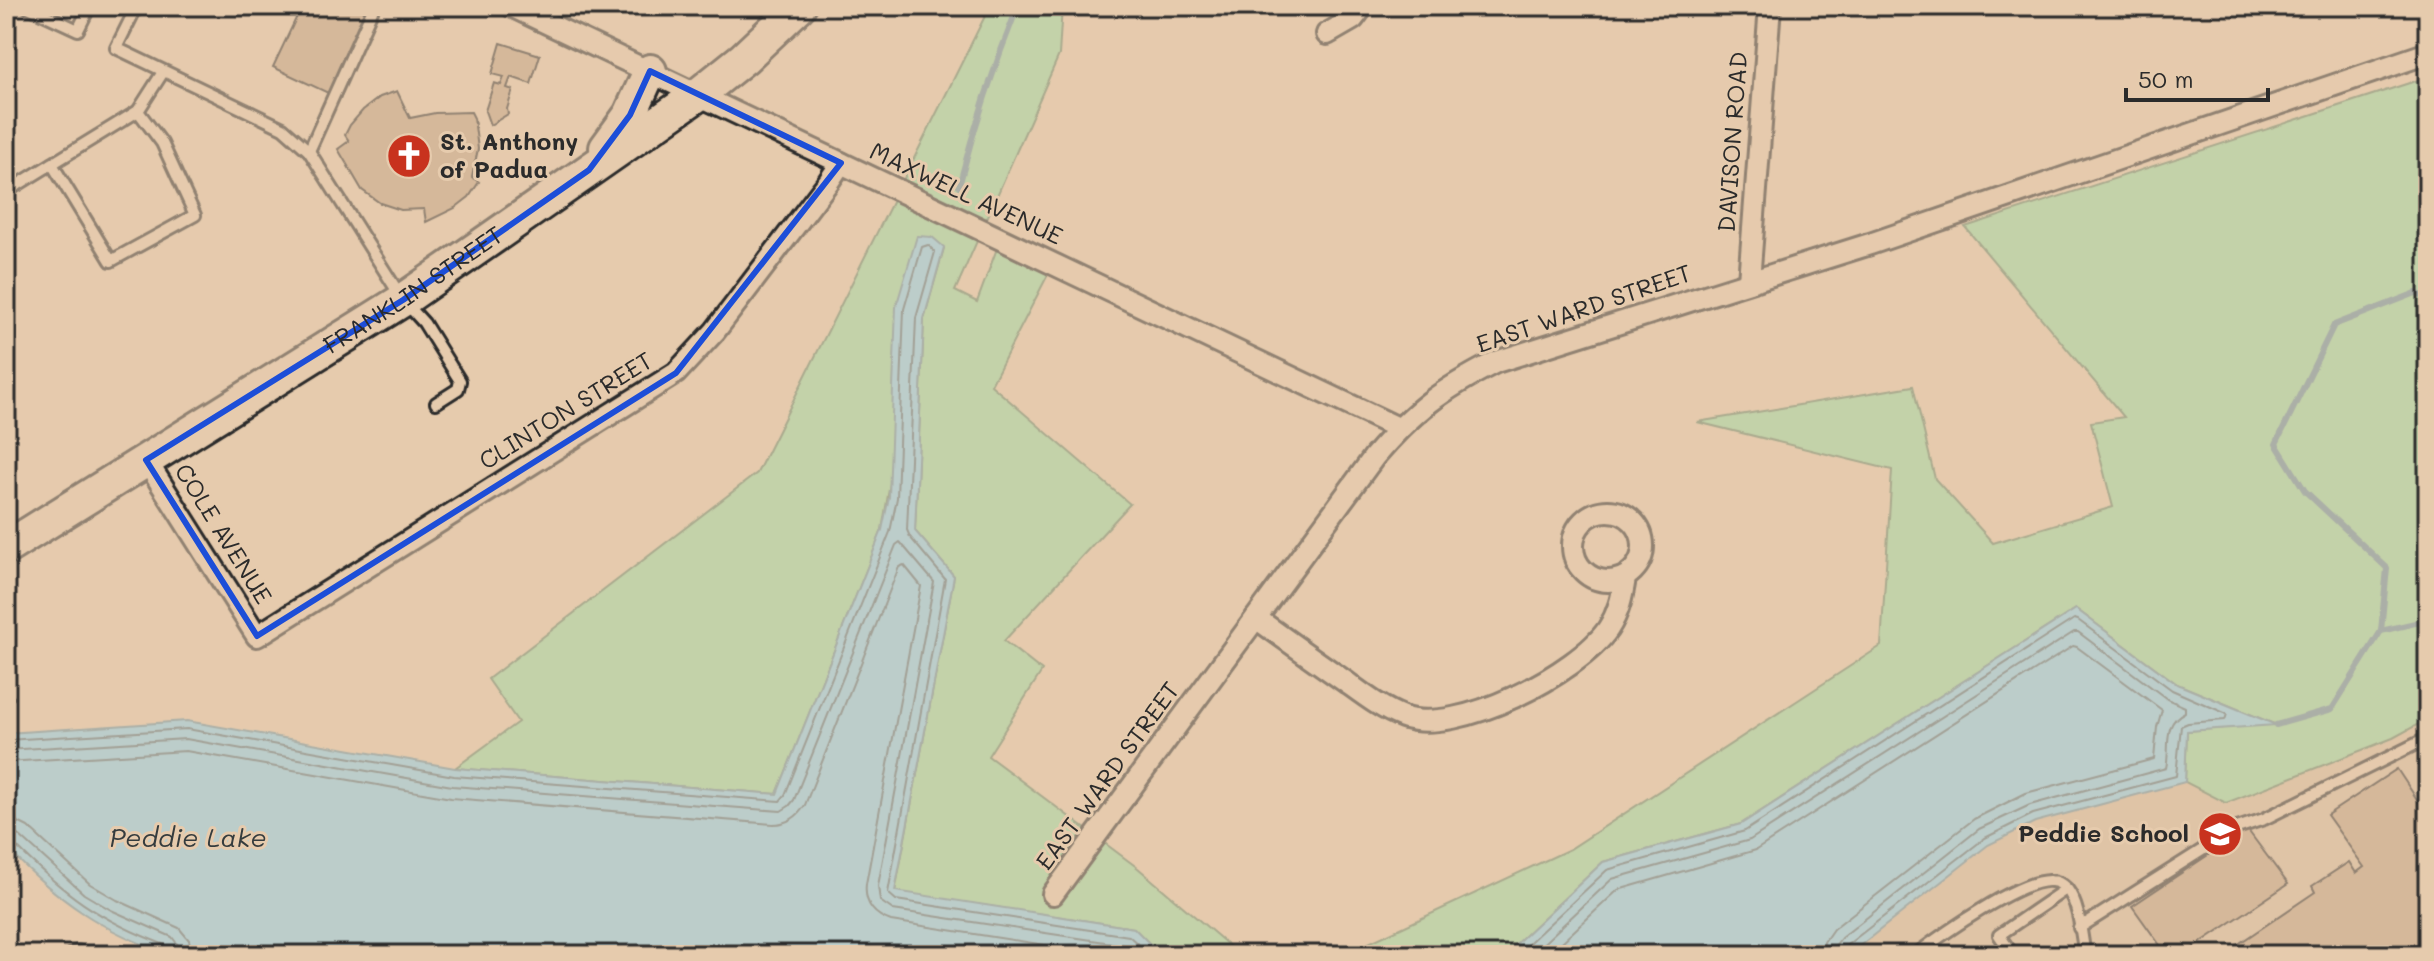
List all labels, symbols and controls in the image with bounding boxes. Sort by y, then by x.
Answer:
street label: DAVISON ROAD [1710,51,1753,233]
scale bar [2126,52,2268,102]
text: 50 m [2138,63,2194,94]
place label: St. Anthony of Padua [440,125,578,184]
church icon: St. Anthony of Padua [385,132,433,180]
street label: MAXWELL AVENUE [865,134,1068,251]
street label: FRANKLIN STREET [317,218,508,360]
street label: EAST WARD STREET [1472,256,1695,359]
street label: CLINTON STREET [473,344,658,476]
street label: COLE AVENUE [169,457,280,609]
street label: EAST WARD STREET [1028,675,1186,875]
school or university icon: Peddie School [2196,810,2244,858]
place label: Peddie School [2018,817,2189,848]
water label: Peddie Lake [109,820,267,854]

